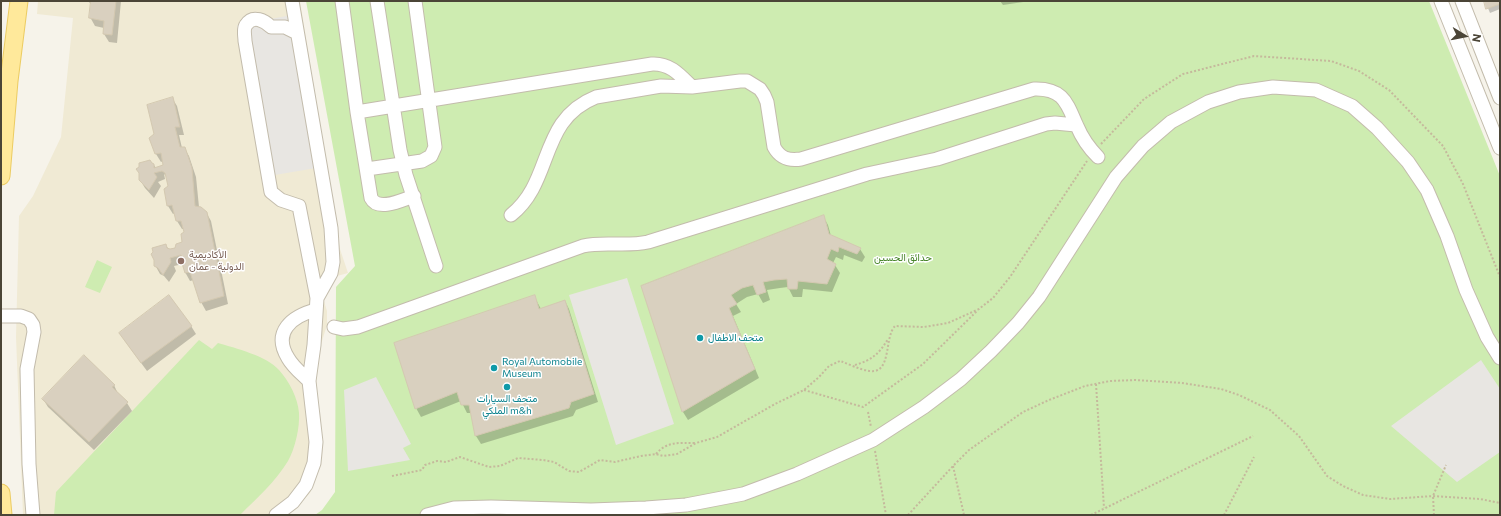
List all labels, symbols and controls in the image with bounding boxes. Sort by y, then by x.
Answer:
north arrow [1445,16,1485,56]
text: N [1470,33,1484,43]
place label: الأكاديمية الدولية - عمان [189,249,244,272]
park label: حدائق الحسين [874,252,932,264]
marker: الأكاديمية الدولية - عمان [176,256,186,266]
place label: متحف الاطفال [708,332,763,344]
marker: متحف الاطفال [695,333,705,343]
place label: Royal Automobile Museum [502,356,582,380]
marker: Royal Automobile Museum [489,363,499,373]
marker: متحف السيارات الملكي m&h [502,382,512,392]
place label: متحف السيارات الملكي m&h [477,393,537,416]

